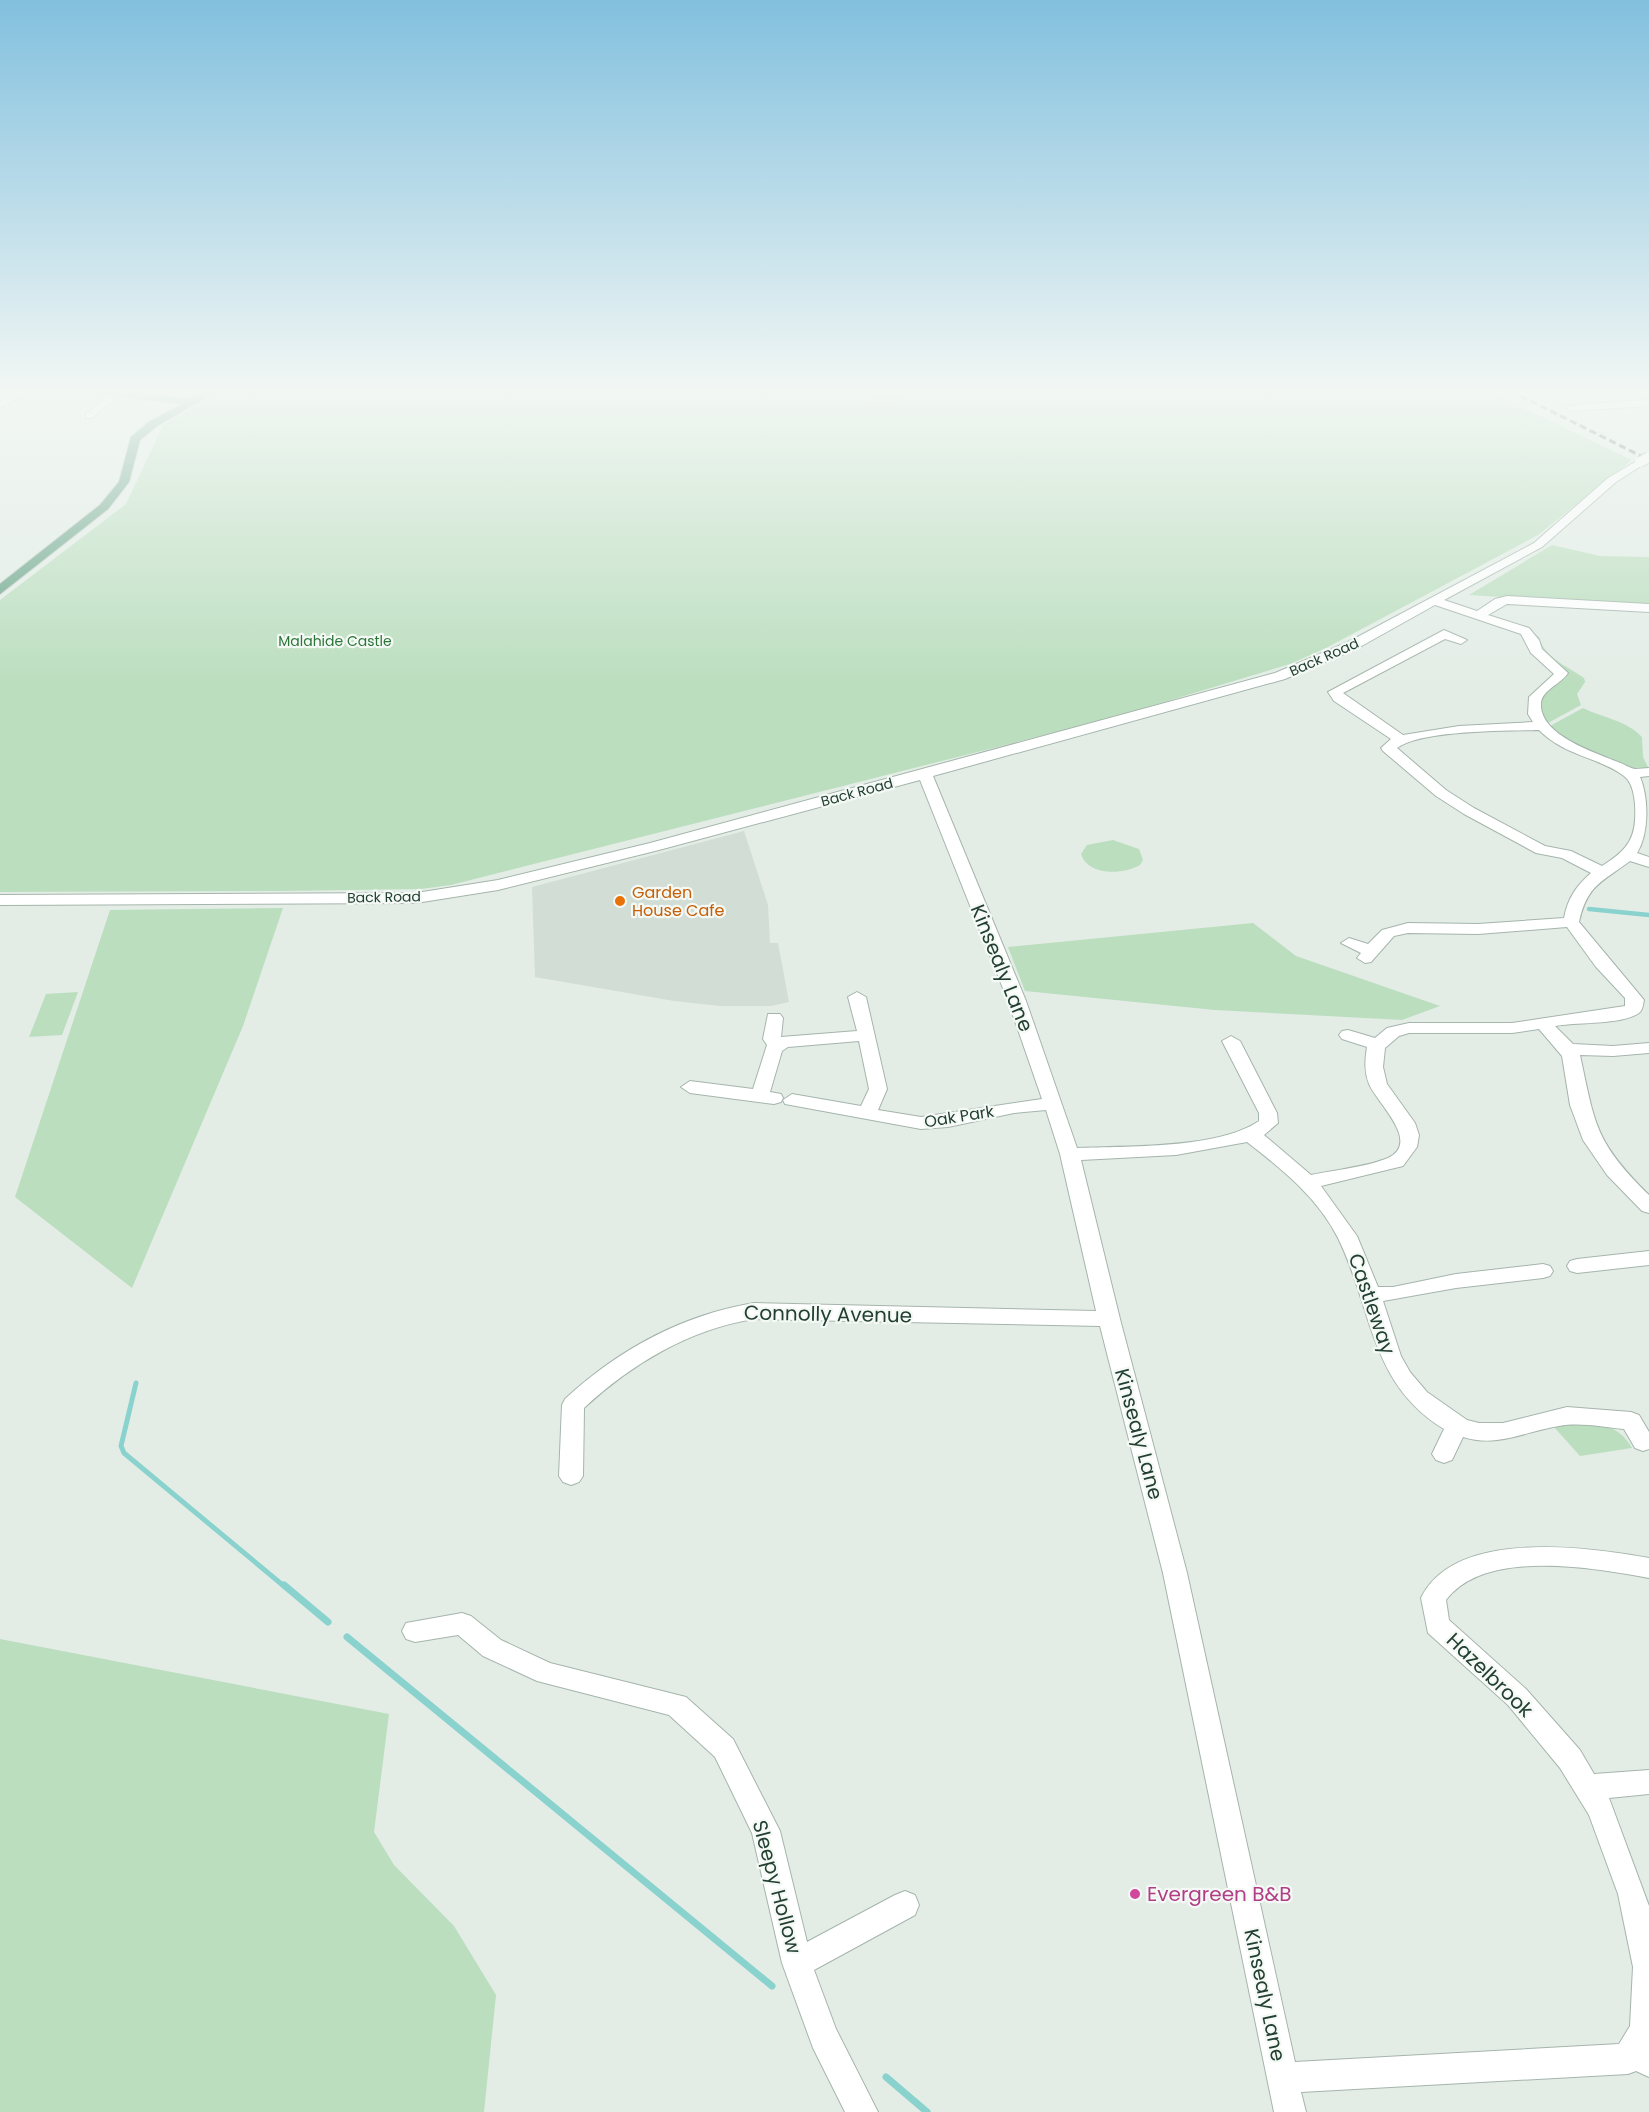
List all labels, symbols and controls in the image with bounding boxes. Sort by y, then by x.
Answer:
park label: Malahide Castle [278,631,392,651]
street label: Back Road [1286,633,1362,681]
street label: Back Road [819,773,895,811]
place label: Garden House Cafe [632,881,725,922]
street label: Back Road [347,886,421,908]
marker: Garden House Cafe [613,894,627,908]
street label: Kinsealy Lane [964,900,1040,1036]
street label: Oak Park [923,1100,996,1133]
street label: Castleway [1342,1250,1402,1358]
street label: Connolly Avenue [744,1299,912,1329]
street label: Kinsealy Lane [1108,1365,1170,1503]
street label: Hazelbrook [1440,1626,1540,1724]
street label: Sleepy Hollow [746,1817,808,1957]
place label: Evergreen B&B [1147,1880,1292,1908]
marker: Evergreen B&B [1128,1887,1142,1901]
street label: Kinsealy Lane [1237,1926,1293,2064]

